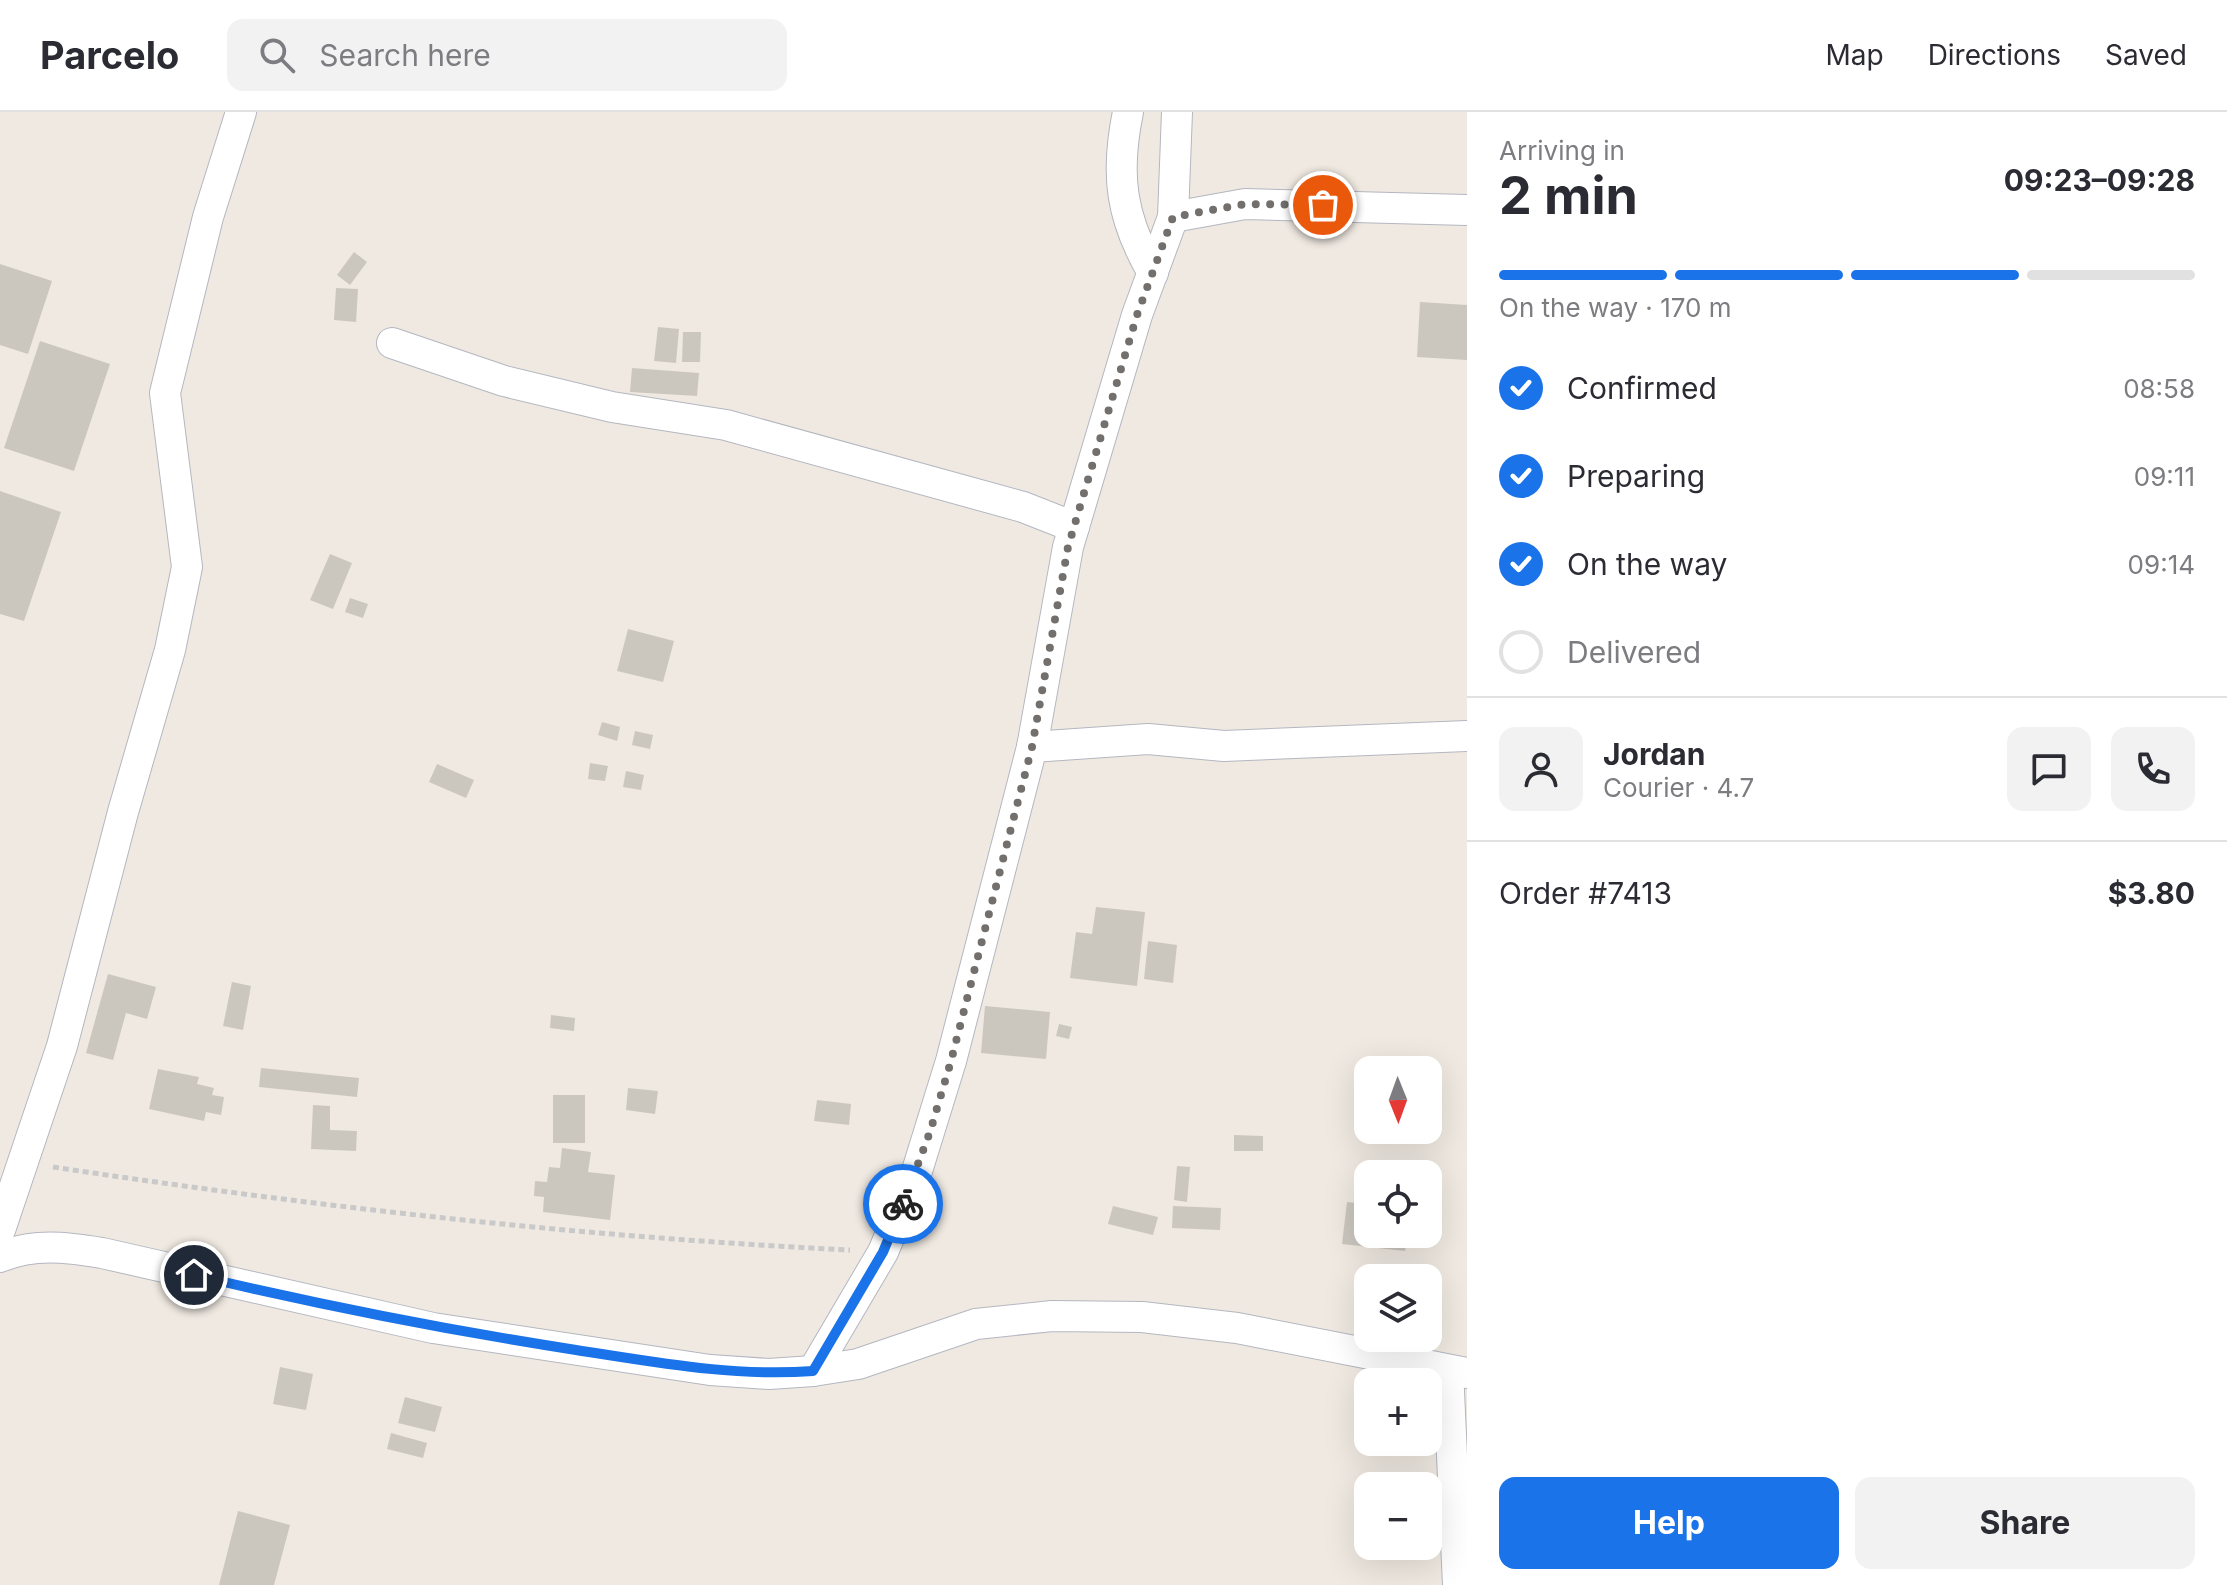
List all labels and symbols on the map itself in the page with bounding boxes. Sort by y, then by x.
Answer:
pin [1289,171,1357,239]
north arrow [1354,1056,1442,1144]
courier [863,1164,943,1244]
pin [160,1241,228,1309]

